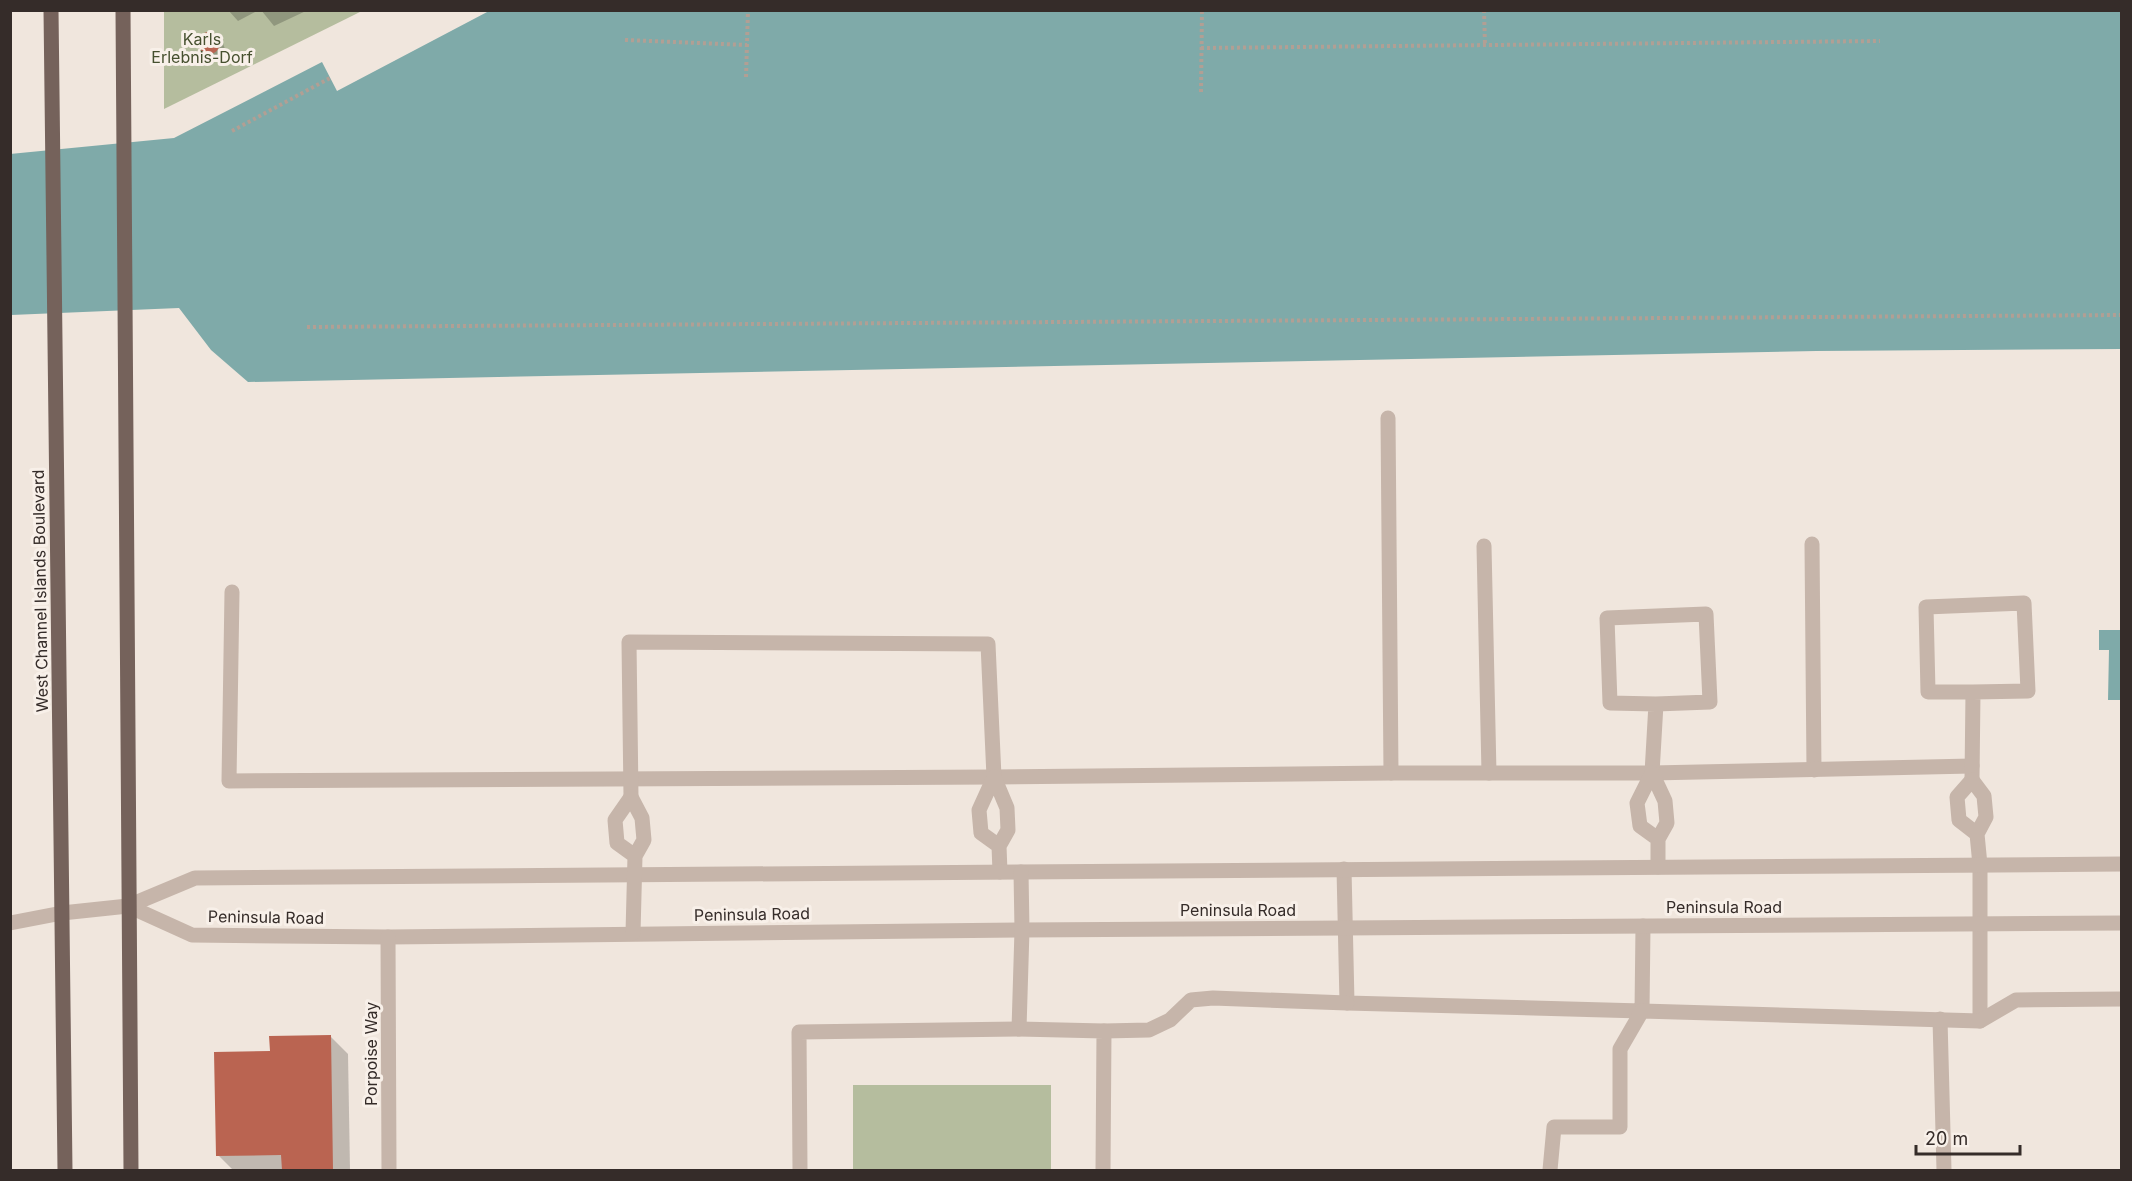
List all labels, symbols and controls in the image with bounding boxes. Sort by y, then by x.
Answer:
park label: Karls Erlebnis-Dorf [151,29,253,67]
street label: West Channel Islands Boulevard [28,469,52,713]
street label: Peninsula Road [1666,897,1782,917]
street label: Peninsula Road [1180,900,1296,920]
street label: Peninsula Road [694,903,810,925]
street label: Peninsula Road [208,906,324,928]
street label: Porpoise Way [361,1002,381,1106]
scale bar [1916,1118,2020,1156]
text: 20 m [1925,1128,1968,1149]

